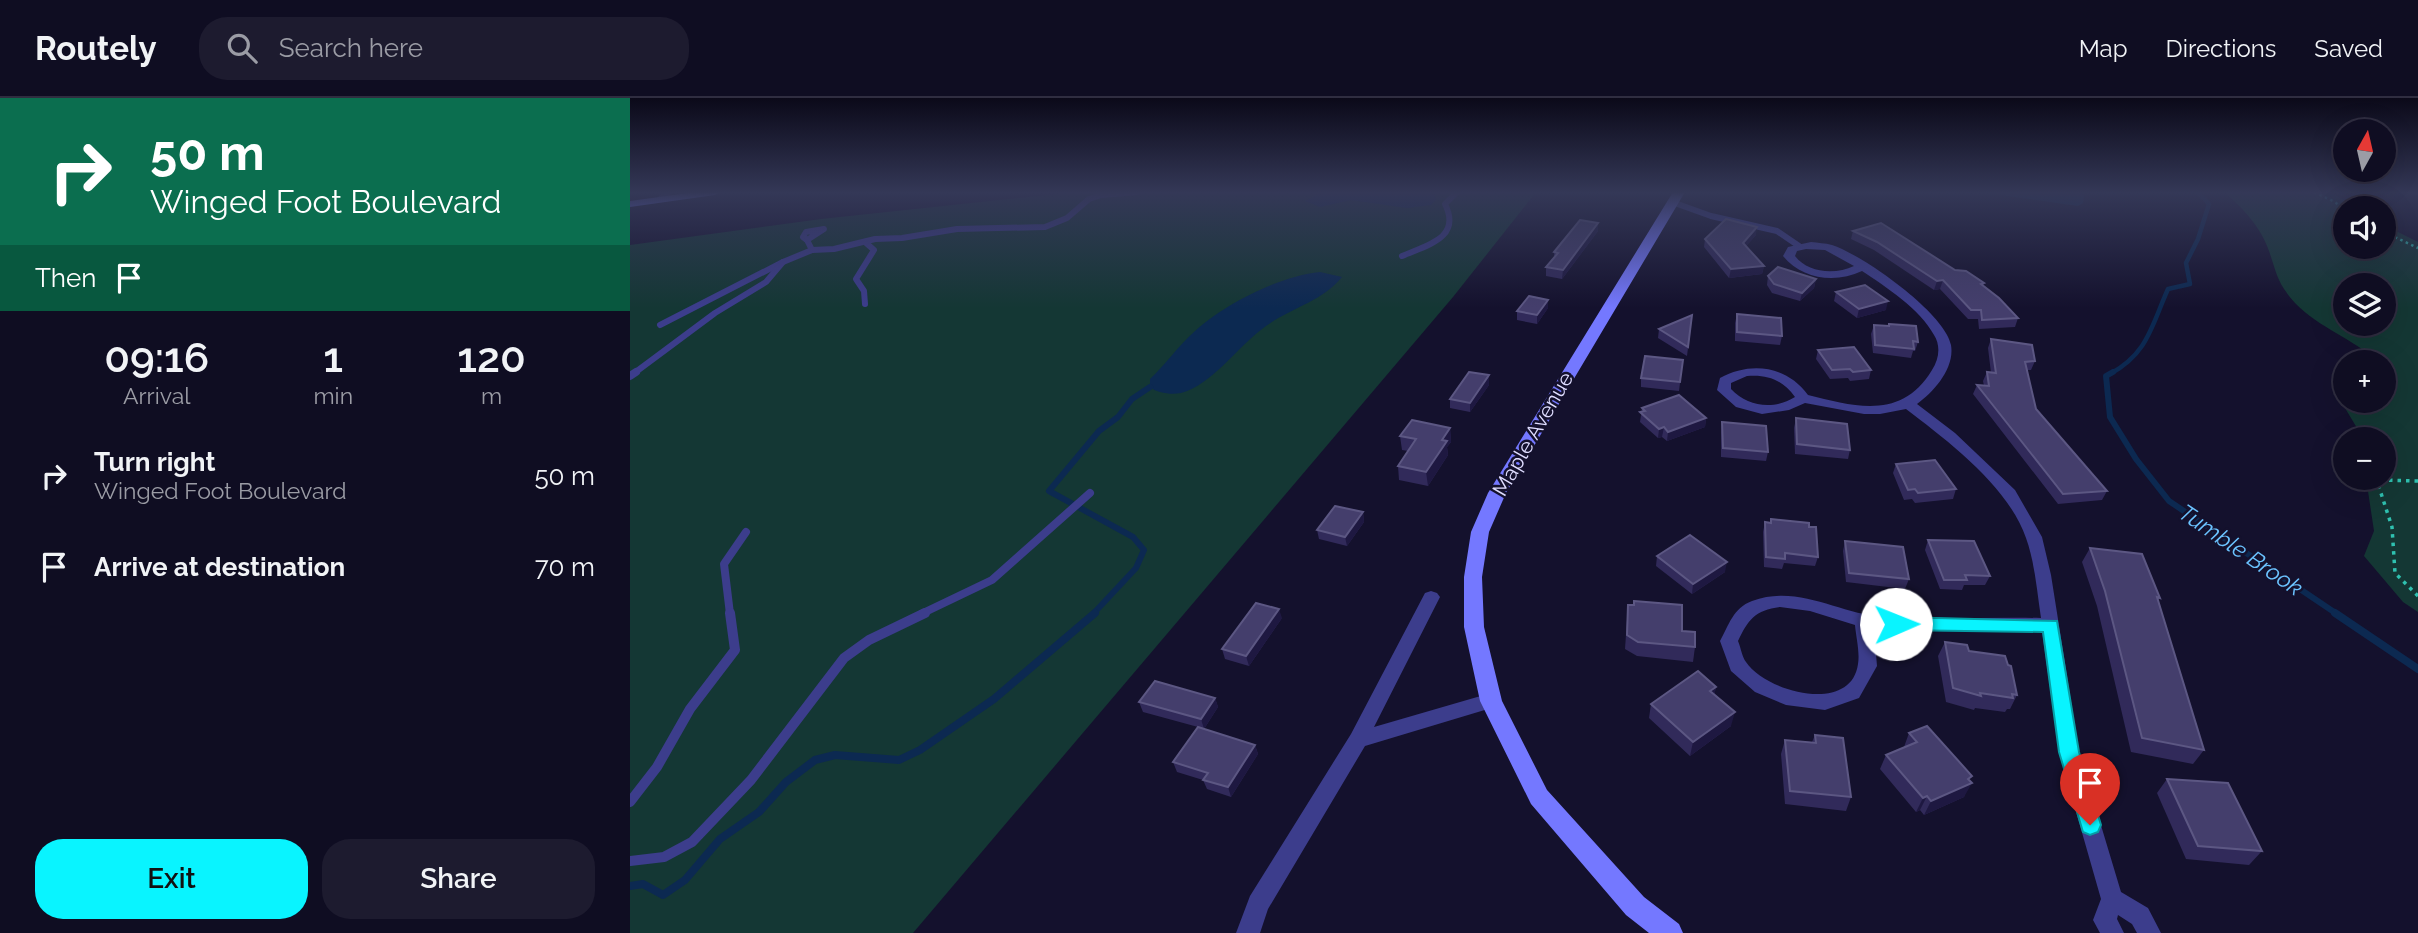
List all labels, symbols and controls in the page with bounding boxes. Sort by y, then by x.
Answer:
search box [199,17,689,80]
text: Routely [35,29,157,68]
icon: search [223,29,261,67]
text: Search here [279,33,423,63]
text: Map [2079,34,2128,63]
text: Directions [2166,34,2276,63]
text: Saved [2314,34,2383,63]
north arrow [2333,119,2396,182]
map controls [2333,119,2396,490]
text: 50 m [150,124,265,181]
icon: right [35,126,126,217]
text: Winged Foot Boulevard [150,183,501,220]
button: sound [2333,196,2396,259]
icon: arrive [110,259,148,297]
text: Then [35,263,96,293]
button: layers [2333,273,2396,336]
text: 09:16 [104,333,209,382]
text: 1 [323,333,343,382]
text: 120 [457,333,526,382]
button: + [2333,350,2396,413]
street label: Maple Avenue [1487,367,1578,500]
text: Arrival [123,382,190,409]
text: min [313,382,353,409]
text: m [481,382,502,409]
button: − [2333,427,2396,490]
text: Turn right [94,447,215,477]
icon: right [35,457,73,495]
text: 50 m [534,461,595,491]
text: Winged Foot Boulevard [94,477,347,504]
water label: Tumble Brook [2174,498,2308,601]
icon: arrive [35,548,73,586]
text: Arrive at destination [94,552,345,582]
text: 70 m [535,552,595,582]
position arrow [1859,587,1933,661]
pin [2060,753,2120,825]
icon: arrive [2071,764,2109,802]
button: Exit [35,839,308,919]
button: Share [322,839,595,919]

